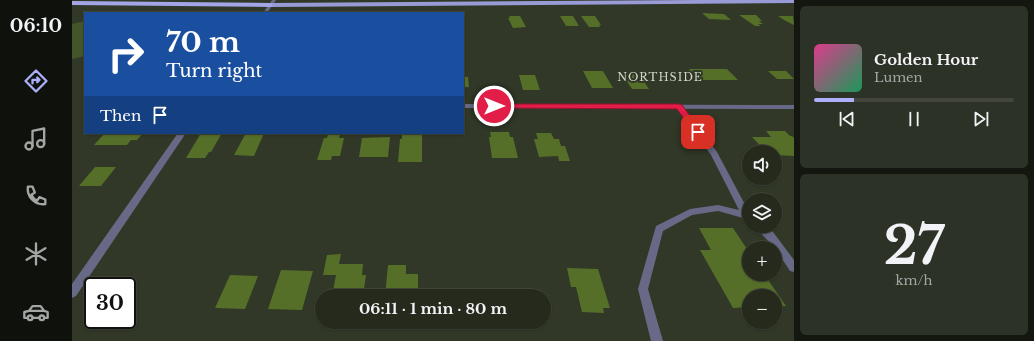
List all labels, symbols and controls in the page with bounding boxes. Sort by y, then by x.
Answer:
text: 06:10 [10,15,62,37]
text: 70 m [166,25,240,60]
icon: right [100,28,152,80]
text: Golden Hour [874,50,978,69]
text: Turn right [166,60,262,82]
icon: directions [22,67,50,95]
text: Lumen [874,69,923,86]
district label: NORTHSIDE [617,70,703,84]
position arrow [473,85,515,127]
icon: arrive [149,104,171,126]
text: Then [100,106,141,125]
icon: previous [836,108,858,130]
icon: pause [903,108,925,130]
icon: next [970,108,992,130]
pin [681,115,715,149]
icon: arrive [687,121,709,143]
icon: music [22,125,50,153]
map controls [742,145,782,329]
button: sound [742,145,782,185]
icon: phone [22,182,50,210]
button: layers [742,193,782,233]
text: 27 [884,214,944,278]
icon: climate [22,240,50,268]
button: + [742,241,782,281]
text: km/h [896,272,932,289]
speed limit sign: 30 [84,277,136,329]
button: − [742,289,782,329]
icon: car [22,298,50,326]
text: 06:11 · 1 min · 80 m [359,299,507,318]

